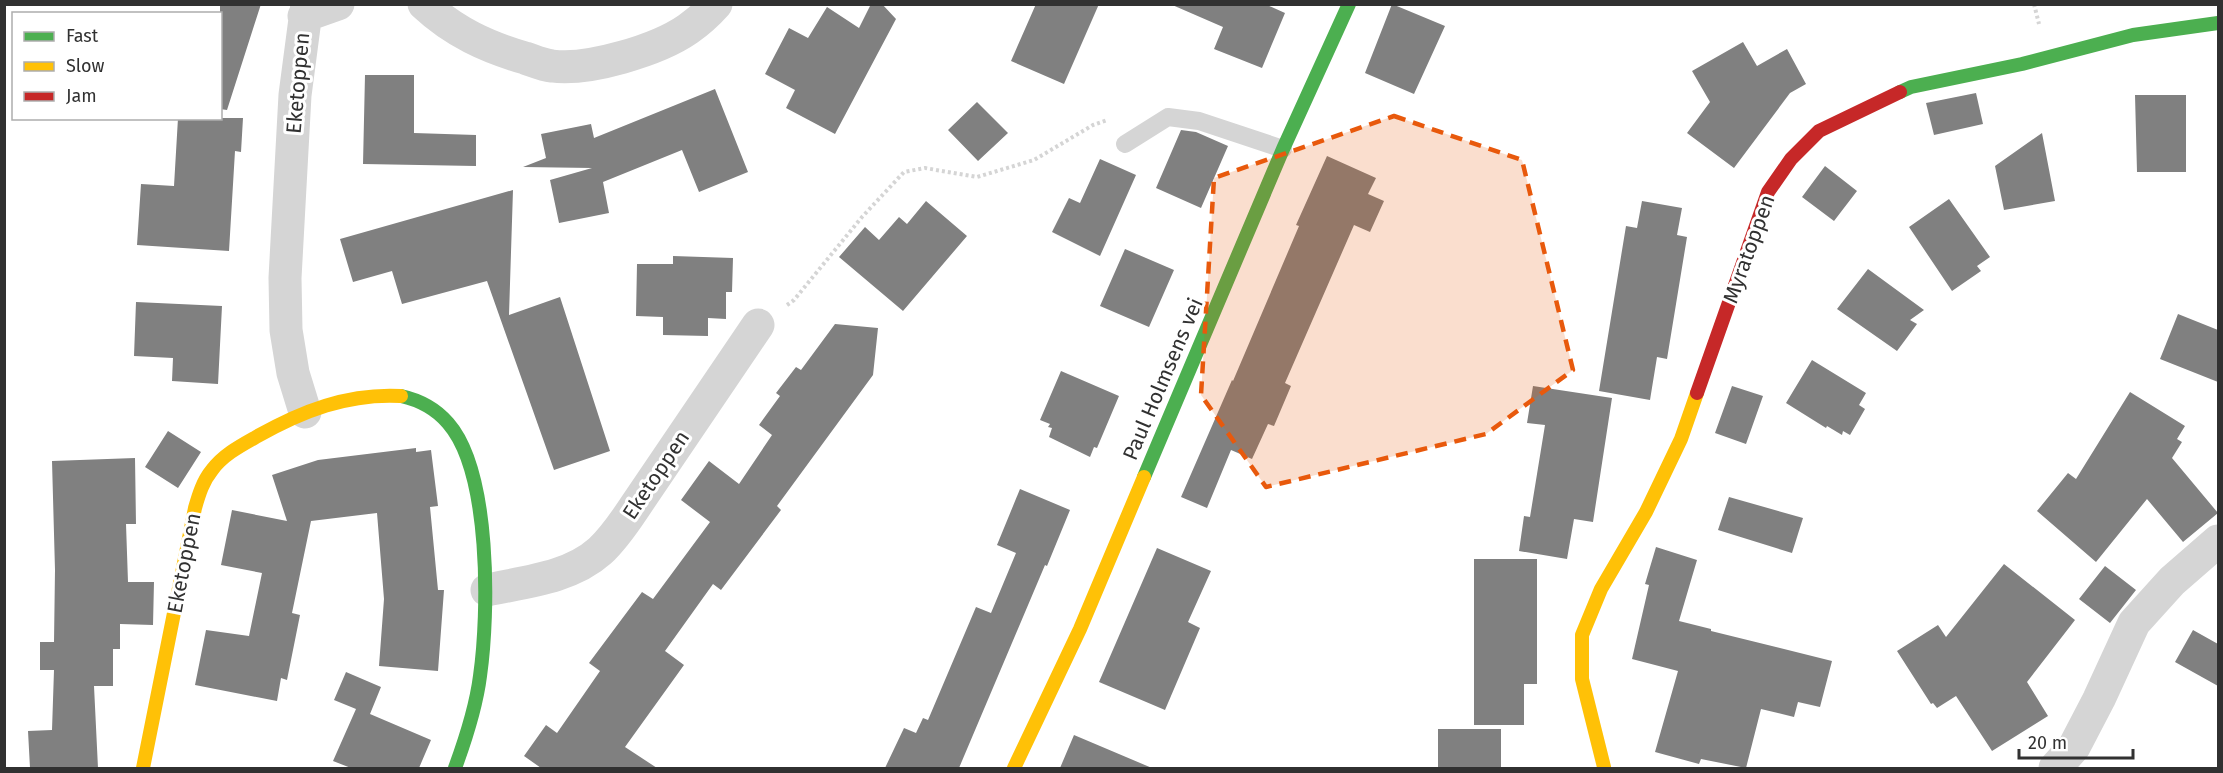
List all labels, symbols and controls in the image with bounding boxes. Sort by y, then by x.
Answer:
legend [12,12,222,120]
text: Fast [66,25,99,47]
street label: Eketoppen [281,31,315,135]
text: Slow [66,55,105,77]
text: Jam [66,85,97,107]
street label: Myratoppen [1717,191,1781,307]
street label: Paul Holmsens vei [1117,294,1209,464]
street label: Eketoppen [617,426,695,524]
street label: Eketoppen [162,511,206,615]
scale bar [2019,722,2133,760]
text: 20 m [2028,732,2067,754]

